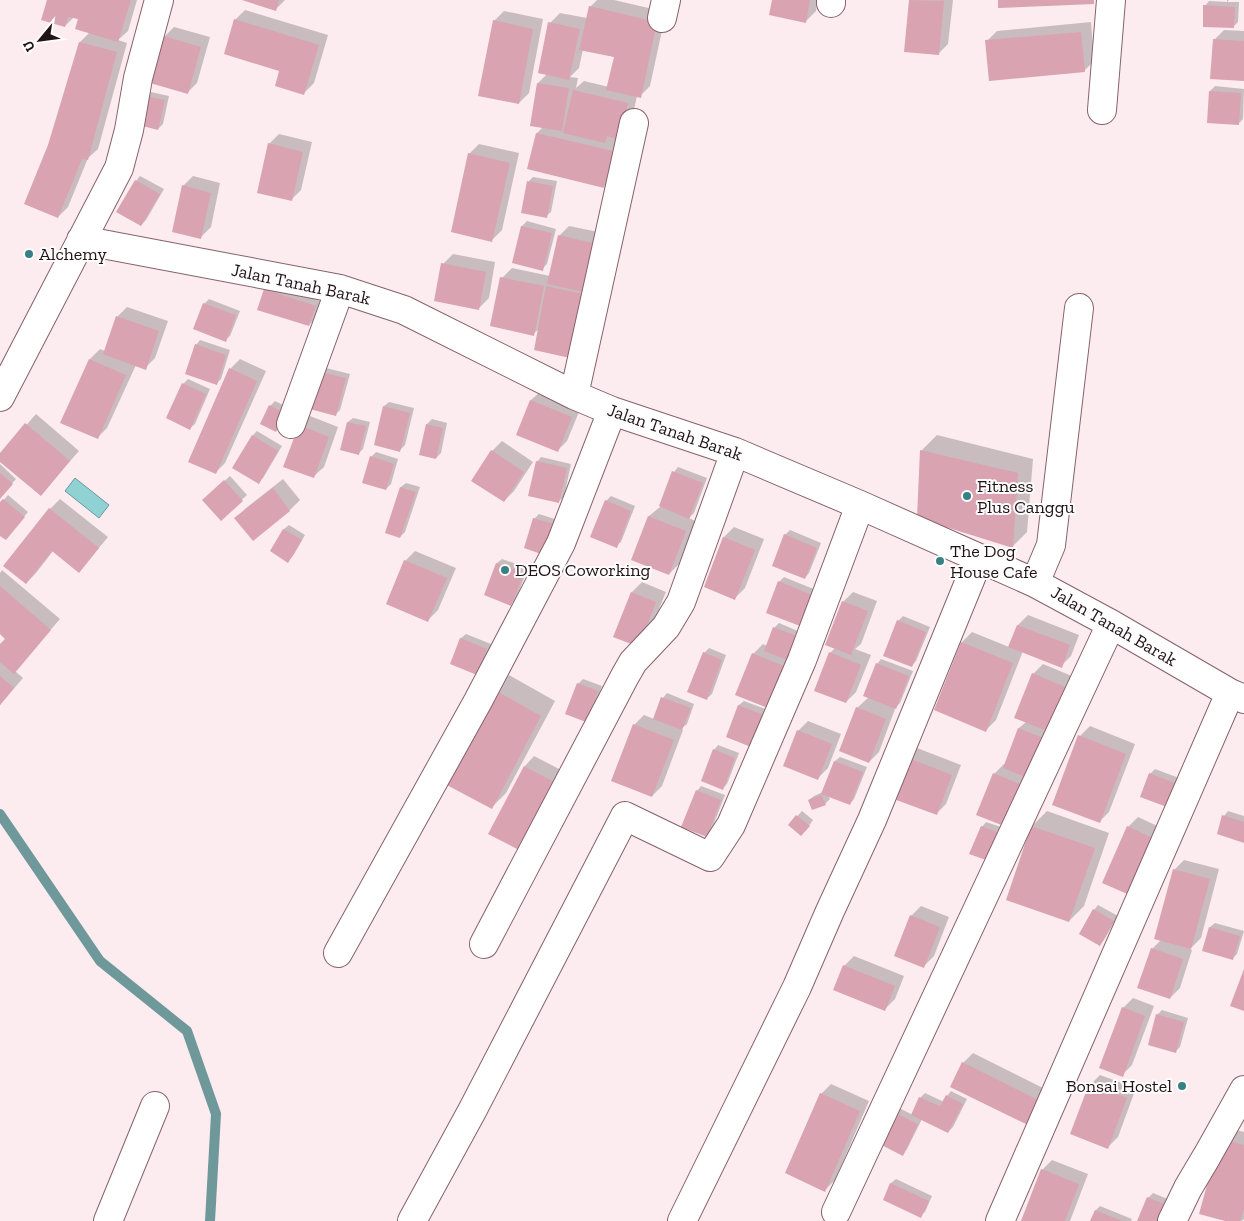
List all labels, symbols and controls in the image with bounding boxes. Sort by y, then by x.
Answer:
north arrow [15,15,65,65]
text: U [19,38,39,55]
place label: Alchemy [39,243,107,265]
marker: Alchemy [23,248,35,260]
street label: Jalan Tanah Barak [230,259,373,310]
street label: Jalan Tanah Barak [605,399,746,466]
place label: Fitness Plus Canggu [977,475,1075,518]
marker: Fitness Plus Canggu [961,490,973,502]
place label: The Dog House Cafe [950,540,1037,583]
marker: The Dog House Cafe [934,555,946,567]
place label: DEOS Coworking [515,559,651,581]
marker: DEOS Coworking [499,564,511,576]
street label: Jalan Tanah Barak [1047,581,1181,671]
place label: Bonsai Hostel [1066,1075,1172,1097]
marker: Bonsai Hostel [1176,1080,1188,1092]

